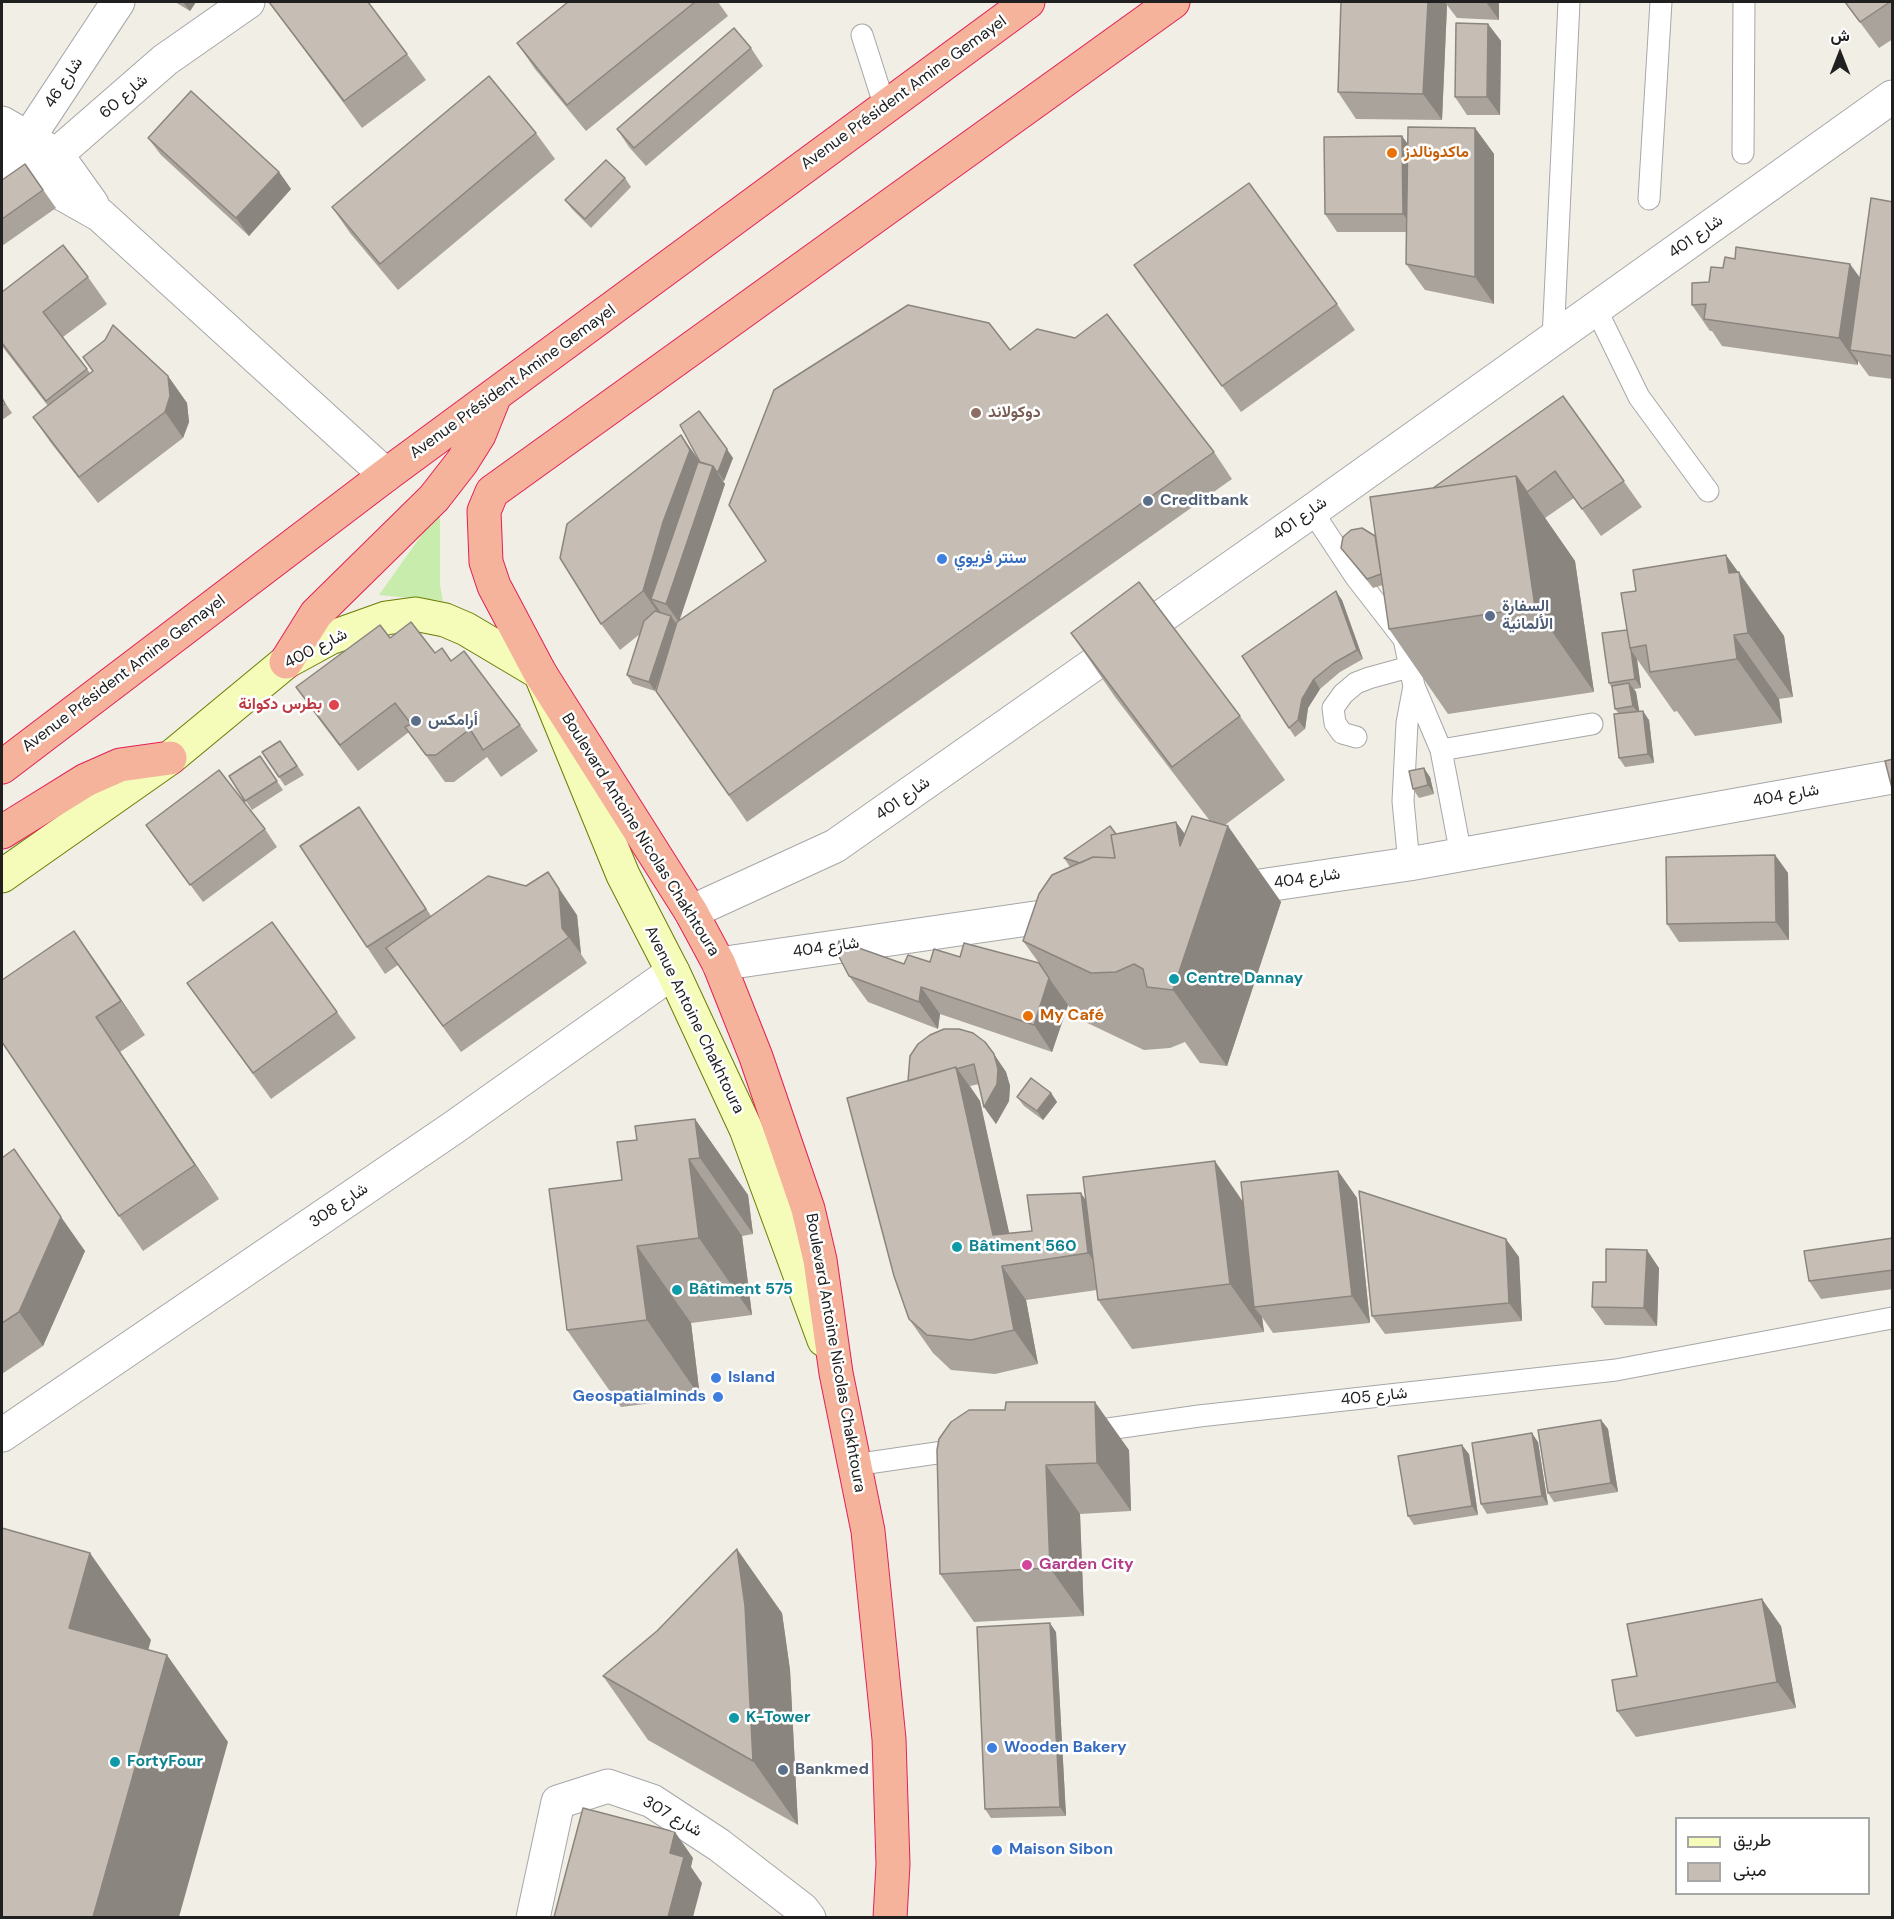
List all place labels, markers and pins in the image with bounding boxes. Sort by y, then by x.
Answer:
place label: ماكدونالدز [1404,143,1469,163]
marker: ماكدونالدز [1385,146,1399,160]
place label: دوكولاند [988,403,1041,423]
marker: دوكولاند [969,406,983,420]
place label: Creditbank [1160,491,1249,511]
marker: Creditbank [1141,494,1155,508]
place label: سنتر فريوي [954,549,1027,569]
marker: سنتر فريوي [935,552,949,566]
place label: السفارة الألمانية [1502,597,1553,635]
marker: السفارة الألمانية [1483,609,1497,623]
place label: بطرس دكوانة [239,695,322,715]
marker: بطرس دكوانة [327,698,341,712]
place label: أرامكس [428,711,478,731]
marker: أرامكس [409,714,423,728]
place label: Centre Dannay [1186,969,1303,989]
marker: Centre Dannay [1167,972,1181,986]
place label: My Café [1040,1006,1104,1026]
marker: My Café [1021,1009,1035,1023]
place label: Bâtiment 560 [969,1237,1076,1257]
marker: Bâtiment 560 [950,1240,964,1254]
place label: Bâtiment 575 [689,1280,793,1300]
marker: Bâtiment 575 [670,1283,684,1297]
place label: Island [728,1368,775,1388]
marker: Island [709,1371,723,1385]
place label: Geospatialminds [573,1387,706,1407]
marker: Geospatialminds [711,1390,725,1404]
place label: Garden City [1039,1555,1134,1575]
marker: Garden City [1020,1558,1034,1572]
place label: K-Tower [746,1708,811,1728]
marker: K-Tower [727,1711,741,1725]
place label: Wooden Bakery [1004,1738,1127,1758]
marker: Wooden Bakery [985,1741,999,1755]
place label: FortyFour [127,1752,203,1772]
marker: FortyFour [108,1755,122,1769]
place label: Bankmed [795,1760,869,1780]
marker: Bankmed [776,1763,790,1777]
place label: Maison Sibon [1009,1840,1113,1860]
marker: Maison Sibon [990,1843,1004,1857]

